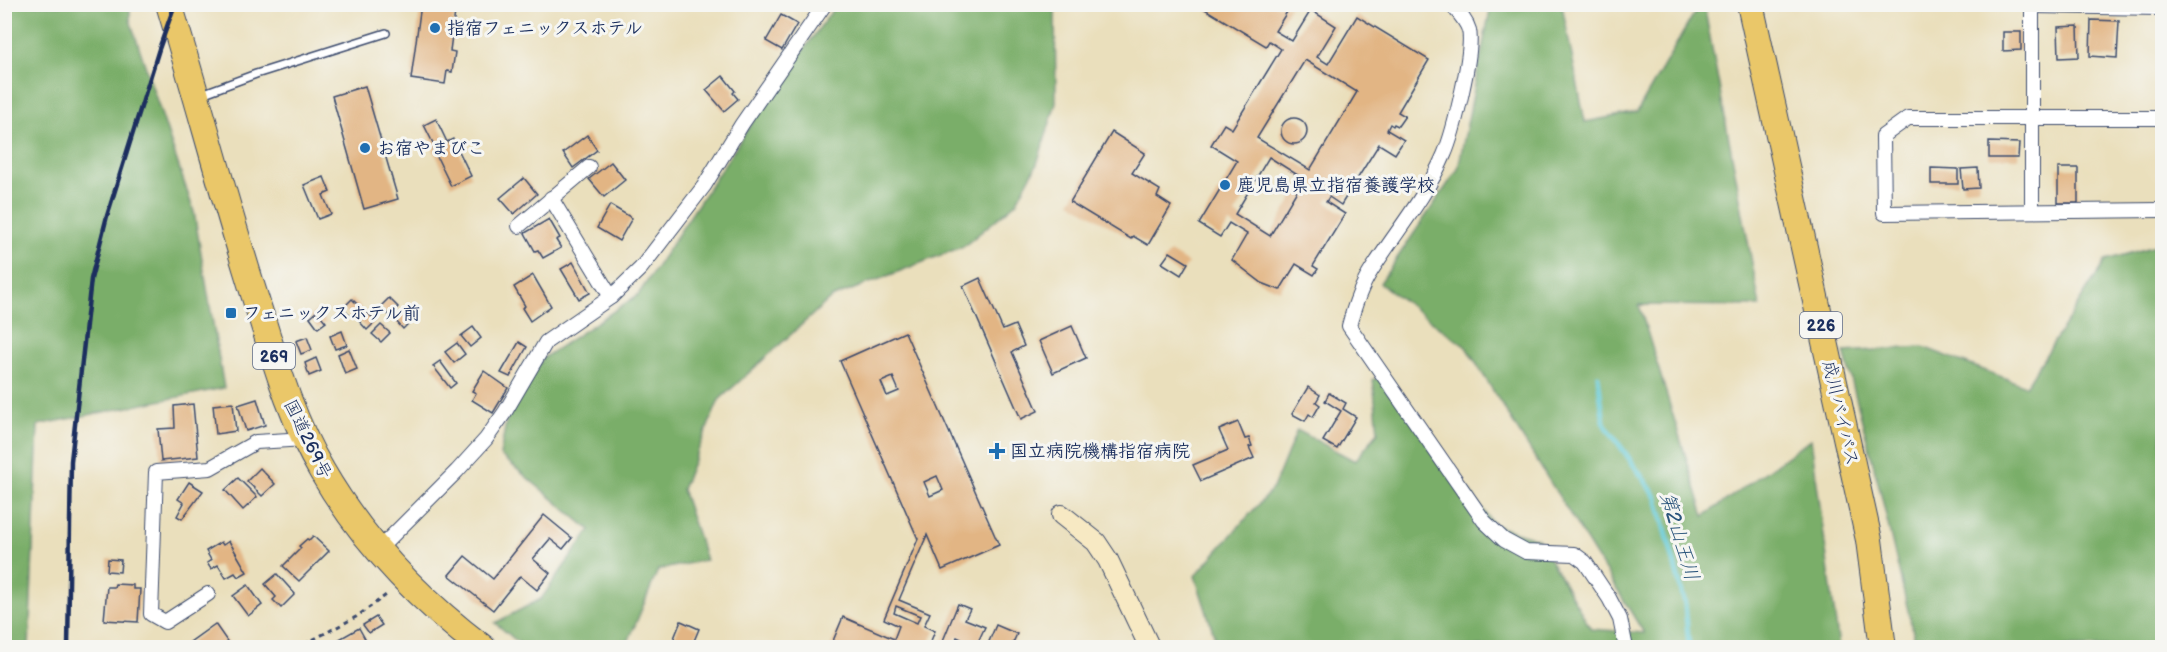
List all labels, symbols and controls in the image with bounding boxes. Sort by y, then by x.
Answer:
place label: 指宿フェニックスホテル [447,18,642,39]
marker: 指宿フェニックスホテル [428,21,442,35]
place label: お宿やまびこ [377,138,485,159]
marker: お宿やまびこ [358,141,372,155]
place label: 鹿児島県立指宿養護学校 [1237,175,1435,196]
marker: 鹿児島県立指宿養護学校 [1218,178,1232,192]
place label: フェニックスホテル前 [243,303,420,324]
marker: フェニックスホテル前 [224,306,238,320]
road number: 226 [1800,312,1842,338]
road number: 269 [253,343,295,369]
street label: 成川バイパス [1818,358,1863,468]
street label: 国道269号 [279,396,336,482]
place label: 国立病院機構指宿病院 [1010,441,1190,462]
marker: 国立病院機構指宿病院 [988,442,1006,460]
water label: 第2山王川 [1654,489,1704,584]

